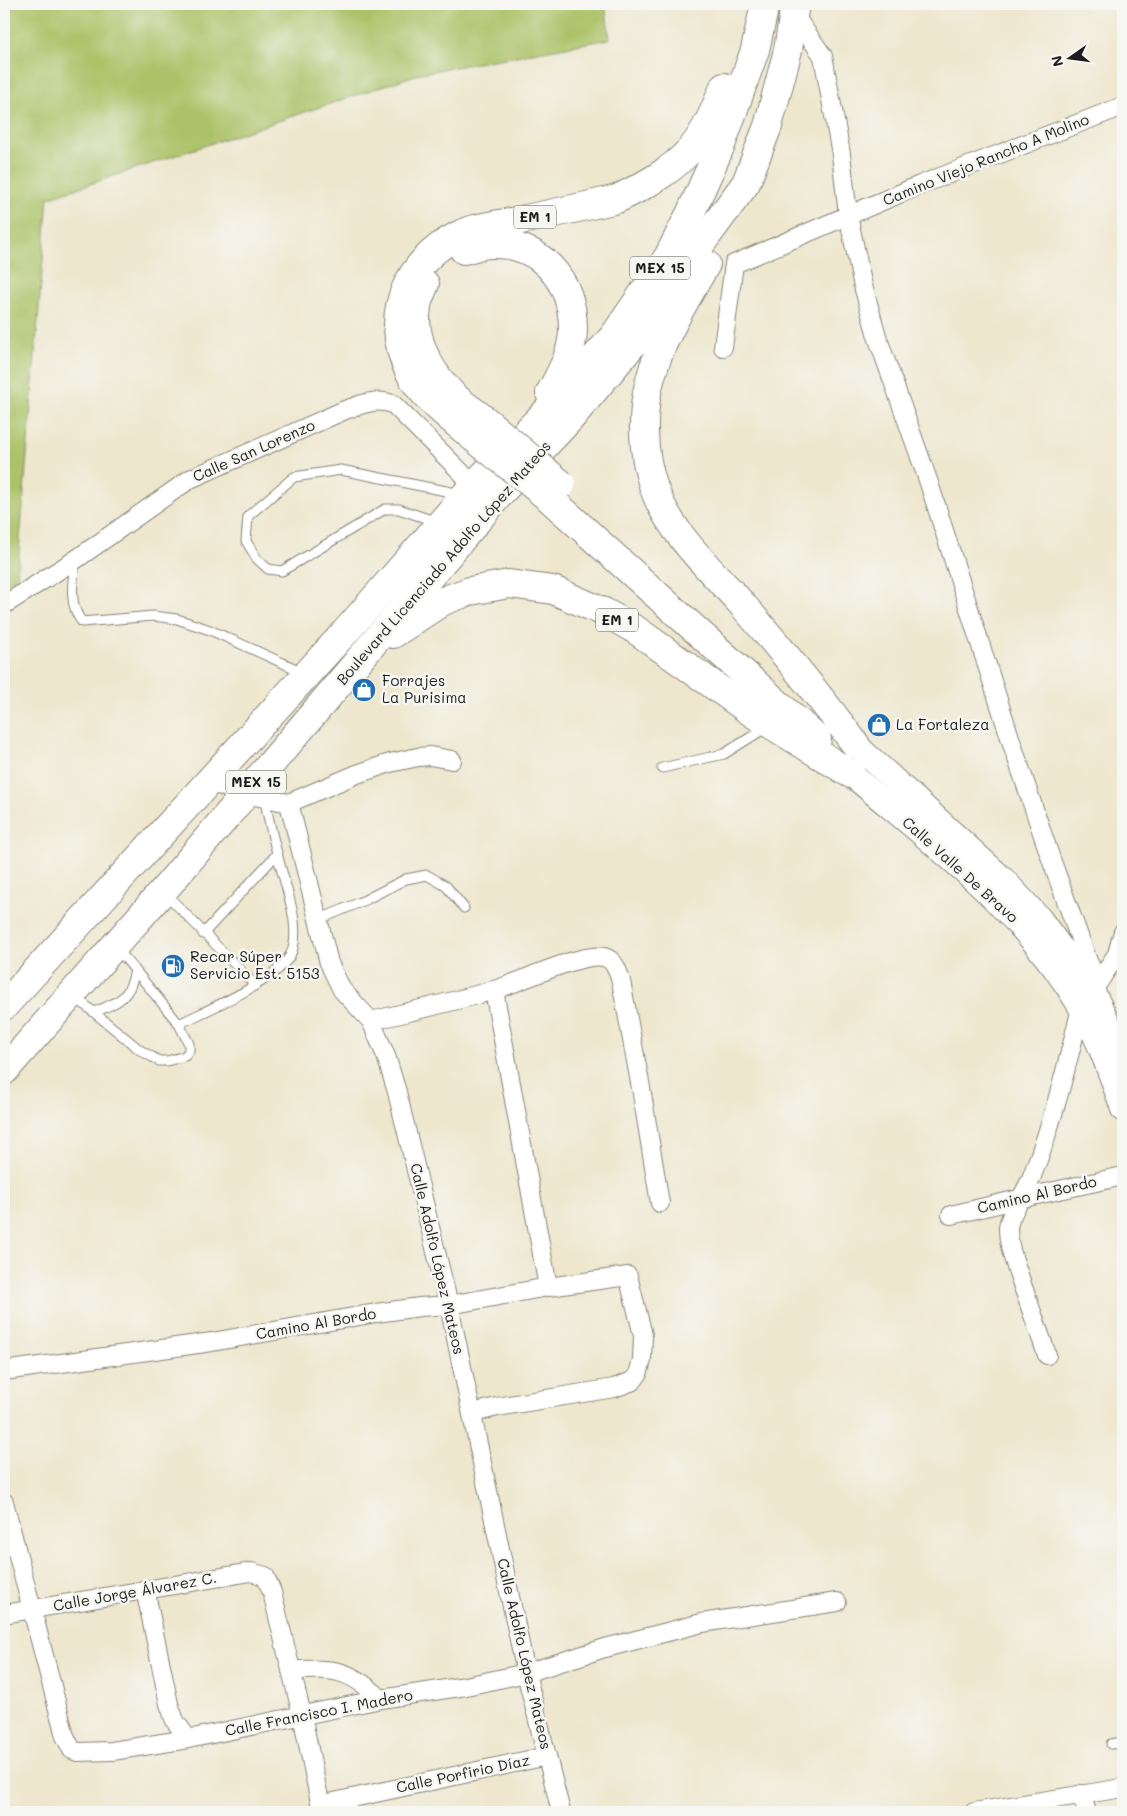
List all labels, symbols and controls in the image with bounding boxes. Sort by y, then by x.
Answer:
north arrow [1044,32,1094,82]
text: N [1046,54,1067,69]
street label: Camino Viejo Rancho A Molino [880,108,1092,210]
road number: EM 1 [514,206,556,228]
road number: MEX 15 [630,256,690,280]
street label: Calle San Lorenzo [189,414,318,486]
street label: Boulevard Licenciado Adolfo López Mateos [332,436,555,689]
road number: EM 1 [596,608,638,632]
place label: Forrajes La Purisima [382,670,467,707]
shop icon: Forrajes La Purisima [351,677,377,703]
shop icon: La Fortaleza [866,712,892,738]
place label: La Fortaleza [896,714,990,734]
road number: MEX 15 [226,770,286,794]
street label: Calle Valle De Bravo [898,812,1023,927]
place label: Recar Súper Servicio Est. 5153 [190,946,320,983]
fuel station icon: Recar Súper Servicio Est. 5153 [160,953,186,979]
street label: Calle Adolfo López Mateos [406,1161,470,1356]
street label: Camino Al Bordo [975,1171,1098,1217]
street label: Camino Al Bordo [254,1303,378,1343]
street label: Calle Adolfo López Mateos [493,1556,557,1751]
street label: Calle Jorge Álvarez C. [52,1567,218,1615]
street label: Calle Francisco I. Madero [223,1684,414,1740]
street label: Calle Porfirio Díaz [394,1749,531,1797]

